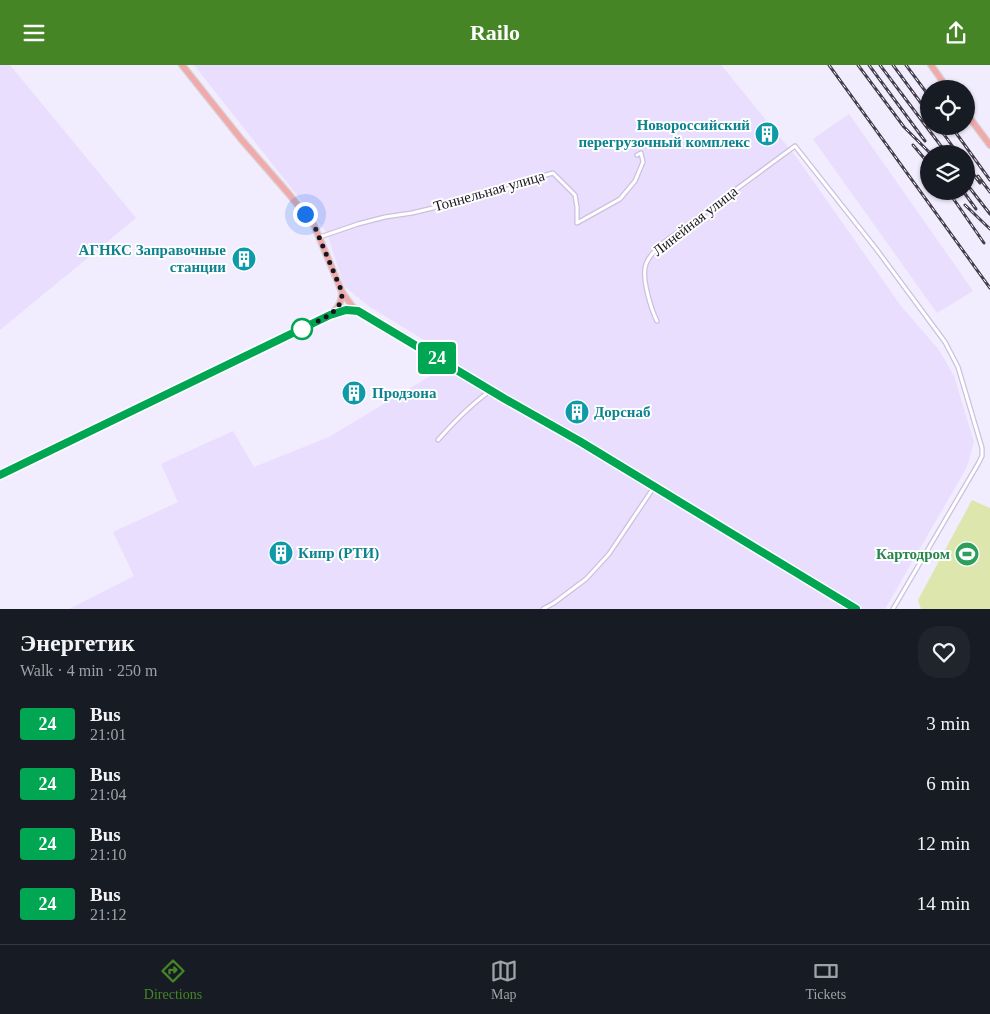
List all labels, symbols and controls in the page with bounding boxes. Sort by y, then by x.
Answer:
icon: menu [20,19,48,47]
icon: share [942,19,970,47]
text: Railo [470,20,520,45]
map controls [920,80,975,200]
button: locate [920,80,975,135]
place label: Новороссийский перегрузочный комплекс [578,117,750,150]
building icon: Новороссийский перегрузочный комплекс [754,121,780,147]
button: layers [920,145,975,200]
street label: Тоннельная улица [432,167,547,215]
street label: Линейная улица [649,183,741,259]
your location [293,202,318,227]
place label: АГНКС Заправочные станции [79,242,226,275]
building icon: АГНКС Заправочные станции [231,246,257,272]
unlabelled marker [291,318,313,340]
line badge: 24 [414,342,460,374]
text: 24 [428,348,446,368]
building icon: Продзона [341,380,367,406]
place label: Продзона [372,385,437,401]
building icon: Дорснаб [564,399,590,425]
place label: Дорснаб [594,404,650,420]
building icon: Кипр (РТИ) [268,540,294,566]
sports icon: Картодром [954,541,980,567]
place label: Кипр (РТИ) [298,545,379,562]
place label: Картодром [876,546,950,562]
button: heart [918,626,970,678]
text: Энергетик [20,630,135,656]
text: Walk · 4 min · 250 m [20,662,157,679]
text: Bus [90,704,121,725]
text: 3 min [926,713,970,734]
text: 24 [39,714,57,734]
text: 21:01 [90,726,126,743]
text: Bus [90,764,121,785]
text: 6 min [926,773,970,794]
text: 24 [39,774,57,794]
text: 21:04 [90,786,126,803]
text: Bus [90,824,121,845]
text: 12 min [917,833,970,854]
text: 24 [39,834,57,854]
text: 21:10 [90,846,126,863]
text: Bus [90,884,121,905]
text: 14 min [917,893,970,914]
text: 24 [39,894,57,914]
text: 21:12 [90,906,126,923]
tab: Directions [144,957,202,1003]
tab: Map [490,957,518,1003]
tab: Tickets [805,957,846,1003]

